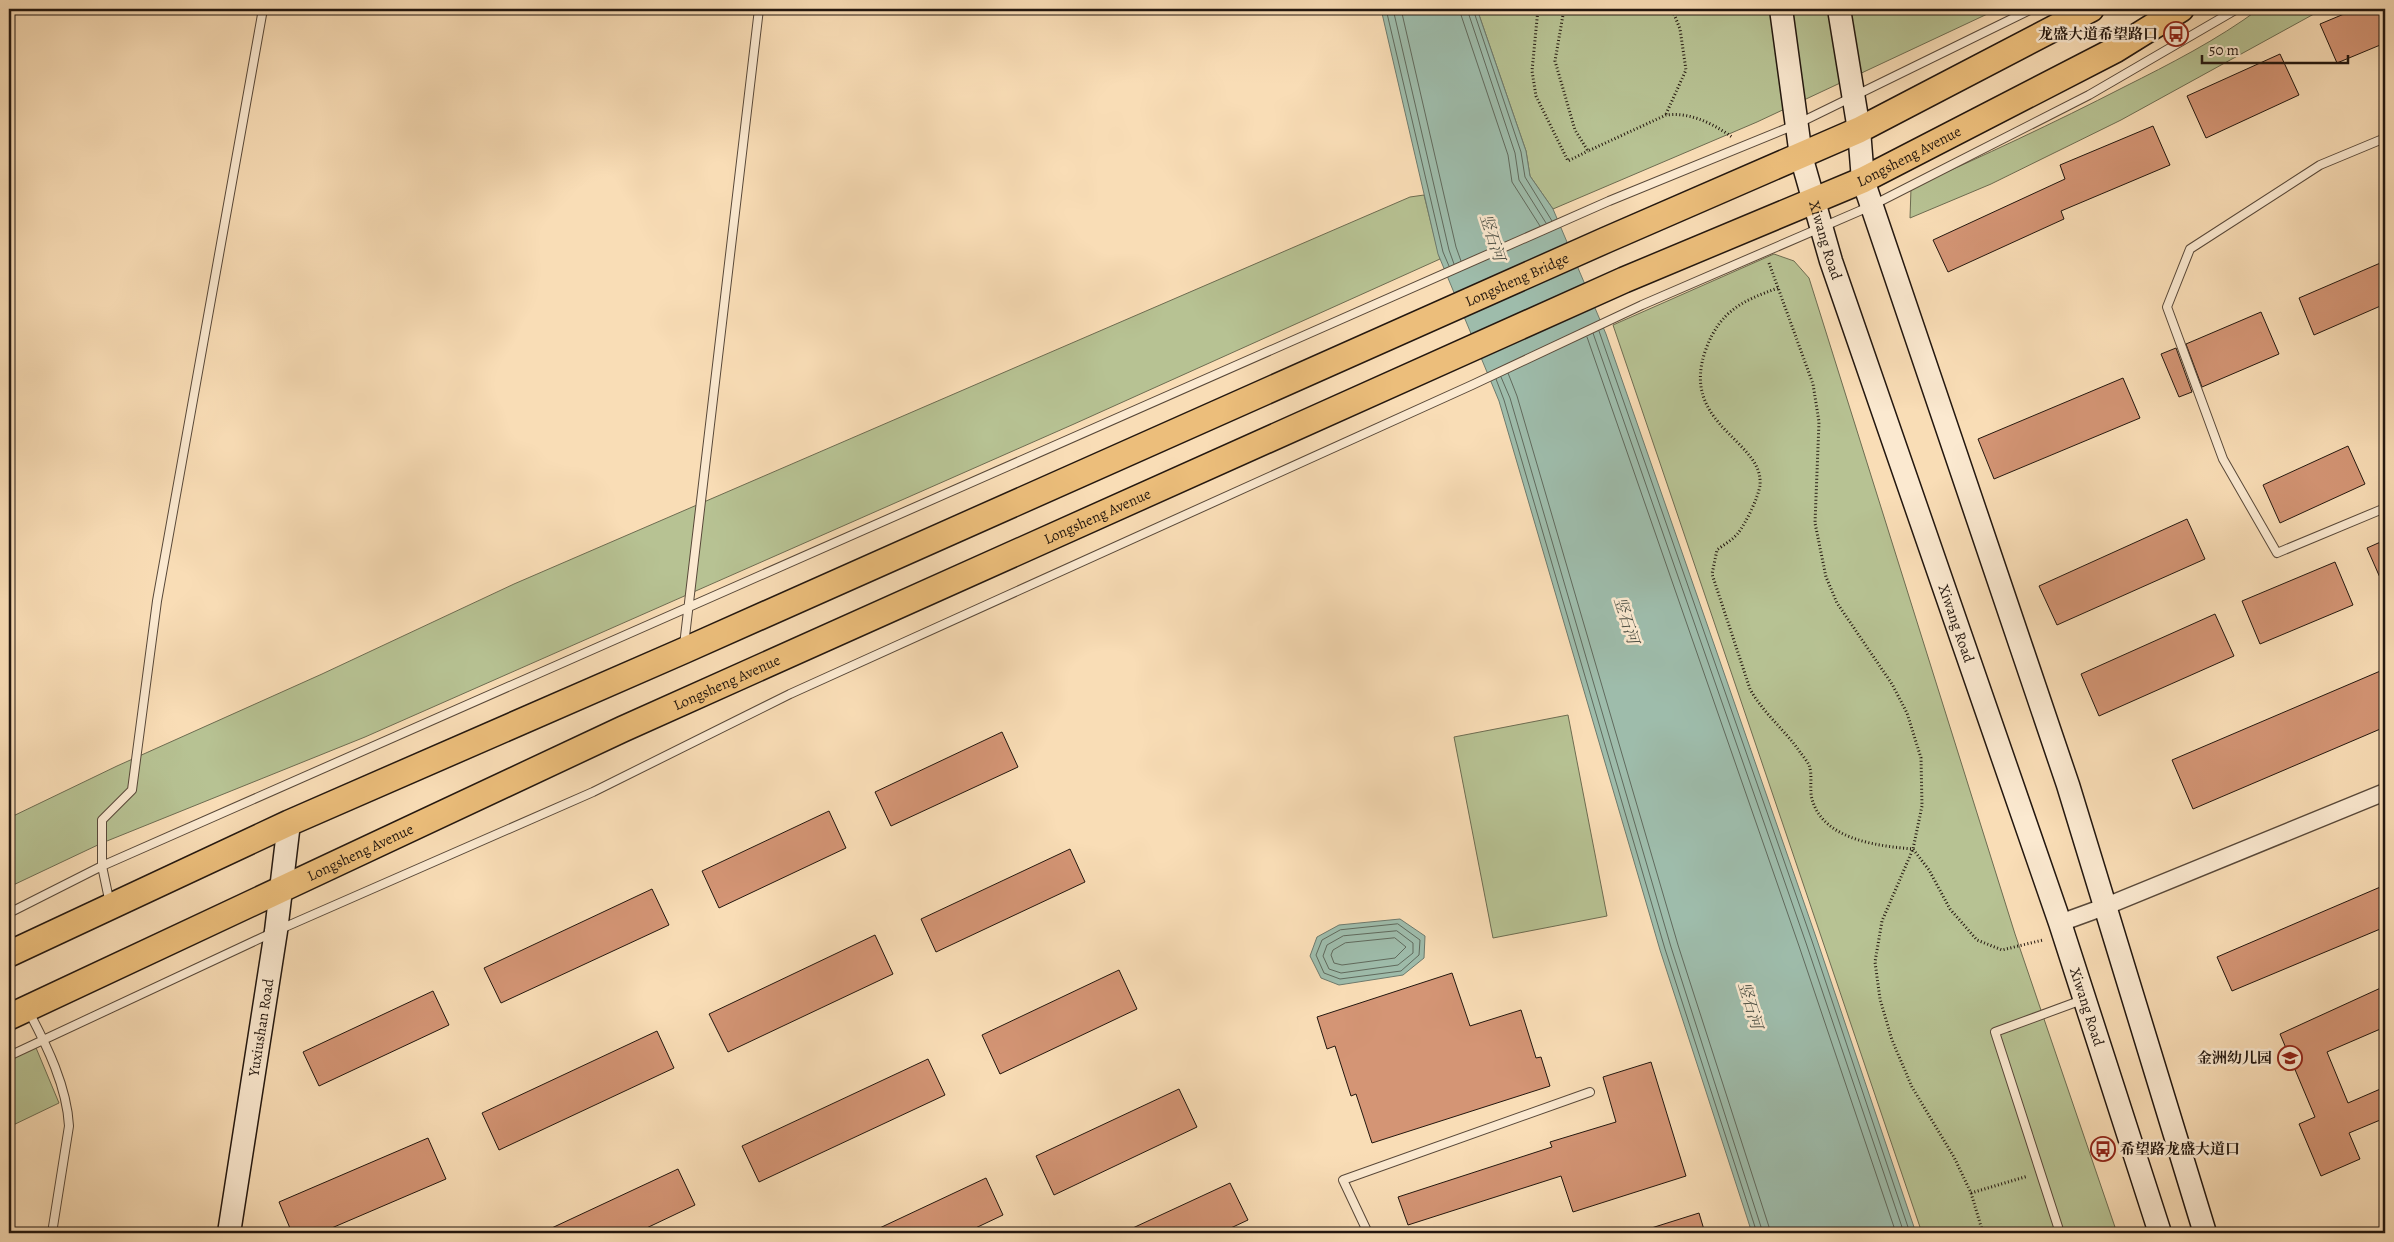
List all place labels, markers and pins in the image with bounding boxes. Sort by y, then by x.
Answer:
bus stop icon: 龙盛大道希望路口 [2163,21,2189,47]
place label: 龙盛大道希望路口 [2038,24,2158,44]
school or university icon: 金洲幼儿园 [2277,1045,2303,1071]
place label: 金洲幼儿园 [2197,1048,2272,1068]
bus stop icon: 希望路龙盛大道口 [2090,1136,2116,1162]
place label: 希望路龙盛大道口 [2120,1139,2240,1159]

